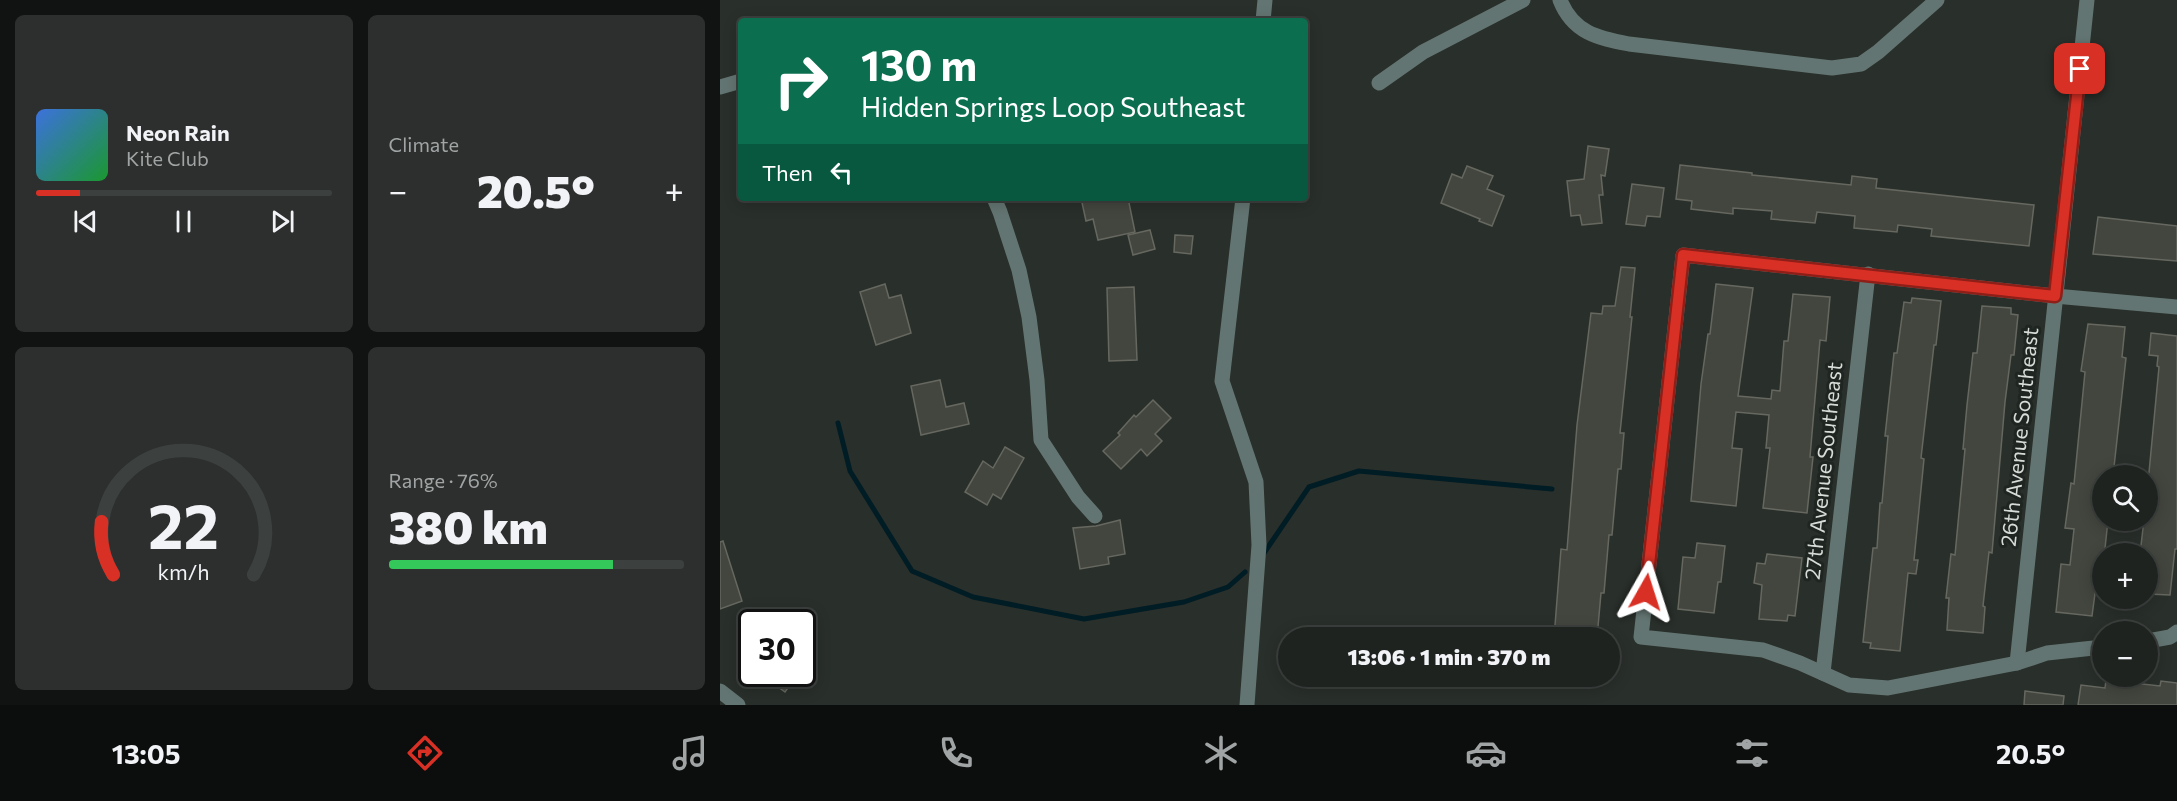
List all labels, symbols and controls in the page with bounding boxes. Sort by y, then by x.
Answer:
text: 130 m [861,38,977,90]
icon: right [762,42,840,120]
pin [2054,43,2105,94]
icon: arrive [2063,52,2096,85]
text: Hidden Springs Loop Southeast [861,90,1245,123]
text: Neon Rain [126,119,230,146]
text: Climate [389,132,459,156]
text: Kite Club [126,146,209,170]
icon: left [825,156,858,189]
text: Then [762,159,813,186]
text: 20.5° [477,162,595,217]
text: − [389,169,407,210]
text: + [665,169,684,210]
icon: previous [69,205,102,238]
icon: pause [167,205,200,238]
icon: next [266,205,299,238]
street label: 26th Avenue Southeast [1995,326,2042,548]
street label: 27th Avenue Southeast [1799,361,1846,581]
map controls [2092,465,2158,687]
button: search [2092,465,2158,531]
text: Range · 76% [389,468,498,492]
text: 22 [148,486,219,562]
text: 380 km [389,498,548,553]
button: + [2092,543,2158,609]
text: km/h [158,559,210,585]
position arrow [1614,560,1678,624]
speed limit sign: 30 [738,609,816,687]
button: − [2092,621,2158,687]
text: 13:06 · 1 min · 370 m [1348,643,1550,670]
icon: directions [404,732,446,774]
icon: music [669,732,711,774]
icon: phone [935,732,977,774]
icon: climate [1200,732,1242,774]
icon: car [1465,732,1507,774]
icon: filters [1731,732,1773,774]
text: 13:05 [112,737,180,770]
text: 20.5° [1996,737,2065,770]

